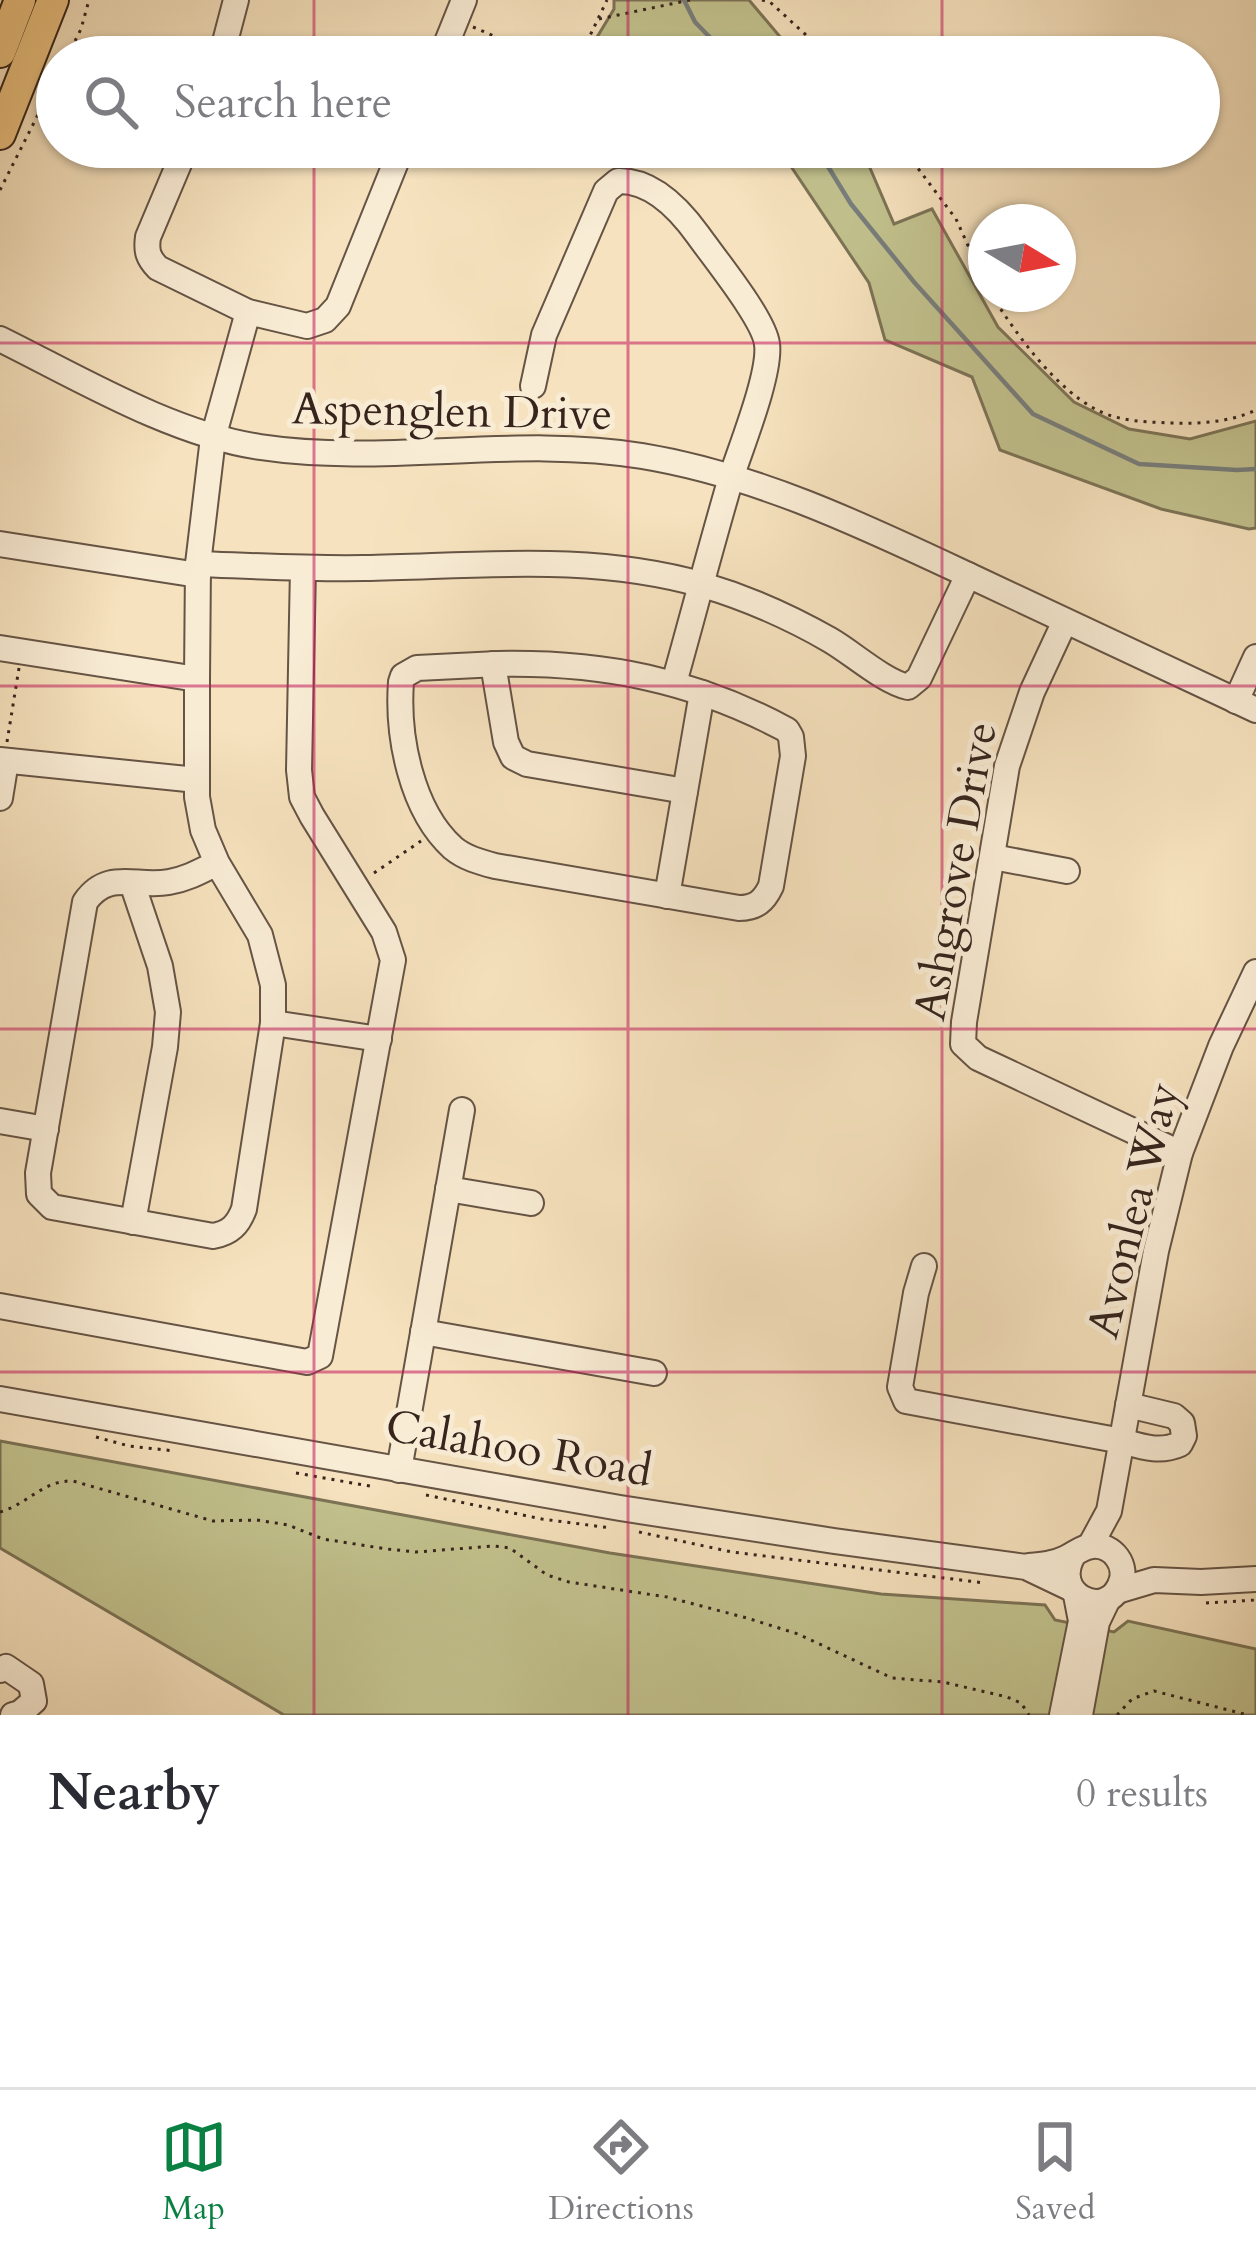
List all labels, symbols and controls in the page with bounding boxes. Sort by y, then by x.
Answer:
search box [36,36,1220,168]
icon: search [78,69,144,135]
text: Search here [174,72,392,133]
north arrow [968,204,1076,312]
street label: Aspenglen Drive [291,378,613,445]
street label: Ashgrove Drive [899,717,1012,1025]
street label: Avonlea Way [1072,1076,1195,1344]
street label: Calahoo Road [381,1395,657,1502]
text: Nearby [48,1758,220,1828]
text: 0 results [1076,1767,1208,1820]
tab: Map [161,2114,227,2231]
tab: Directions [548,2114,694,2231]
tab: Saved [1015,2114,1095,2231]

